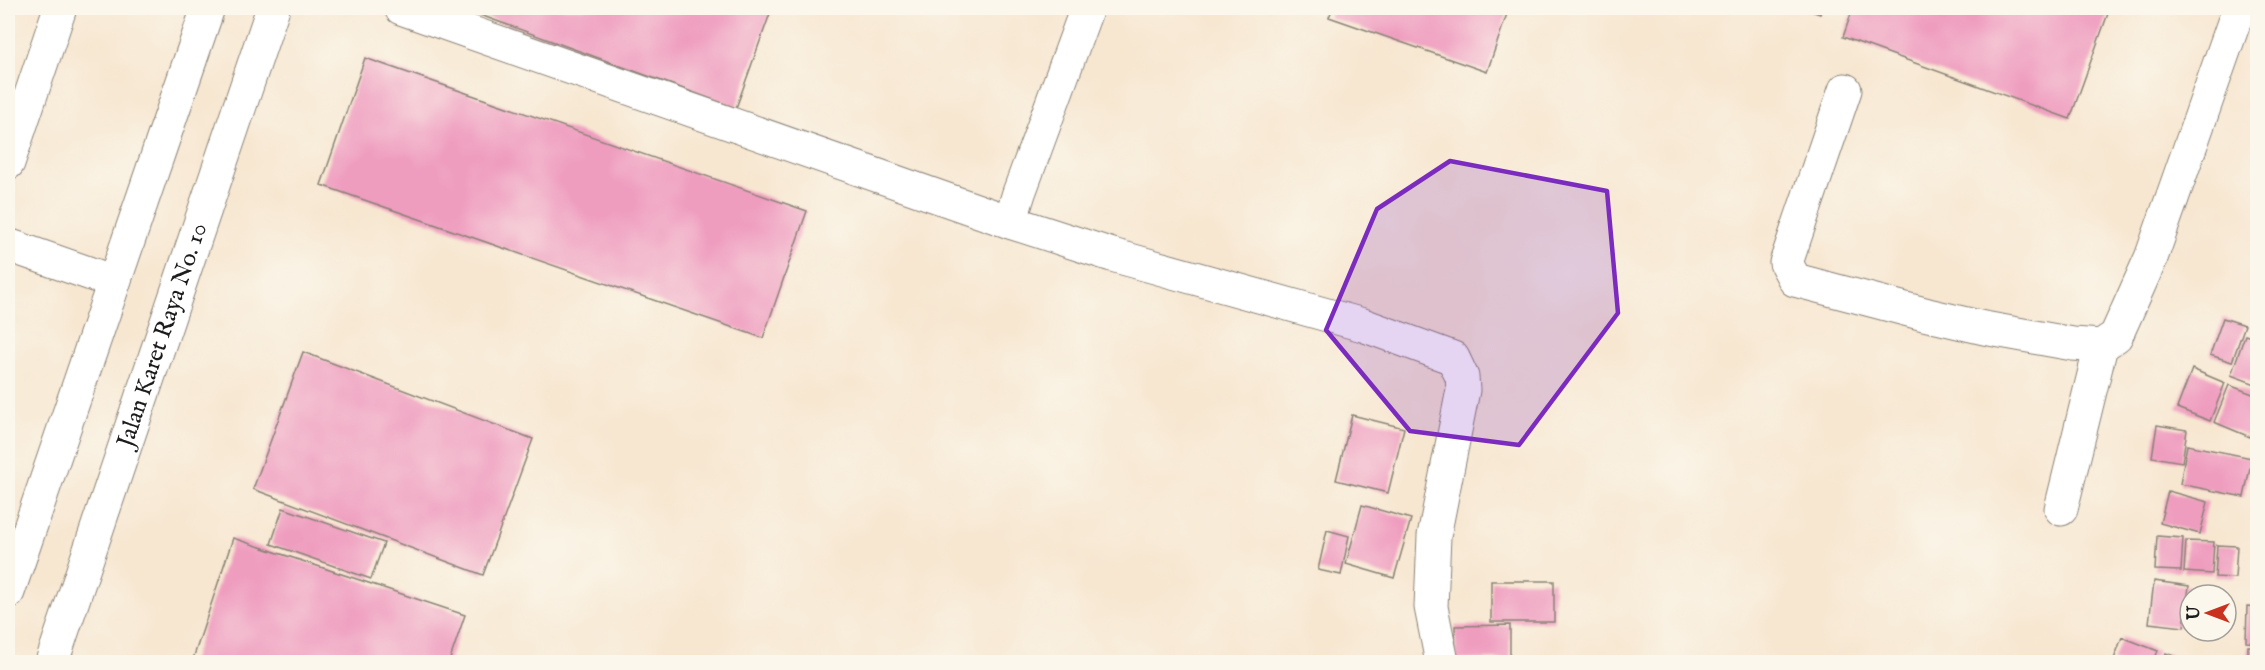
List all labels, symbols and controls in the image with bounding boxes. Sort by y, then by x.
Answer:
street label: Jalan Karet Raya No. 10 [109,219,215,454]
north arrow [2178,583,2238,643]
text: U [2185,606,2205,621]

